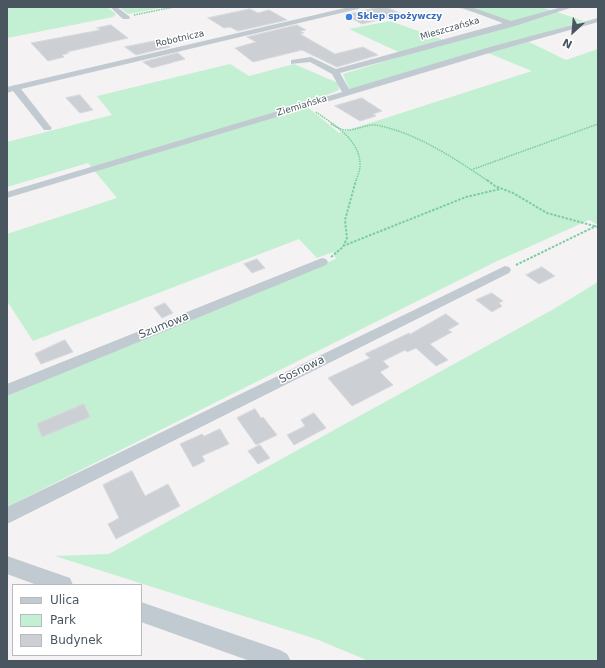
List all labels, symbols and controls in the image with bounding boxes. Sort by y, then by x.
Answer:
marker: Sklep spożywczy [344,12,354,22]
place label: Sklep spożywczy [357,12,442,22]
north arrow [553,12,593,52]
street label: Mieszczańska [419,15,481,43]
street label: Robotnicza [155,28,205,50]
text: N [561,35,575,51]
street label: Ziemiańska [276,93,328,119]
street label: Szumowa [137,310,191,342]
street label: Sosnowa [277,353,327,387]
legend [12,584,142,656]
text: Ulica [50,593,79,607]
text: Park [50,613,76,627]
text: Budynek [50,633,103,647]

